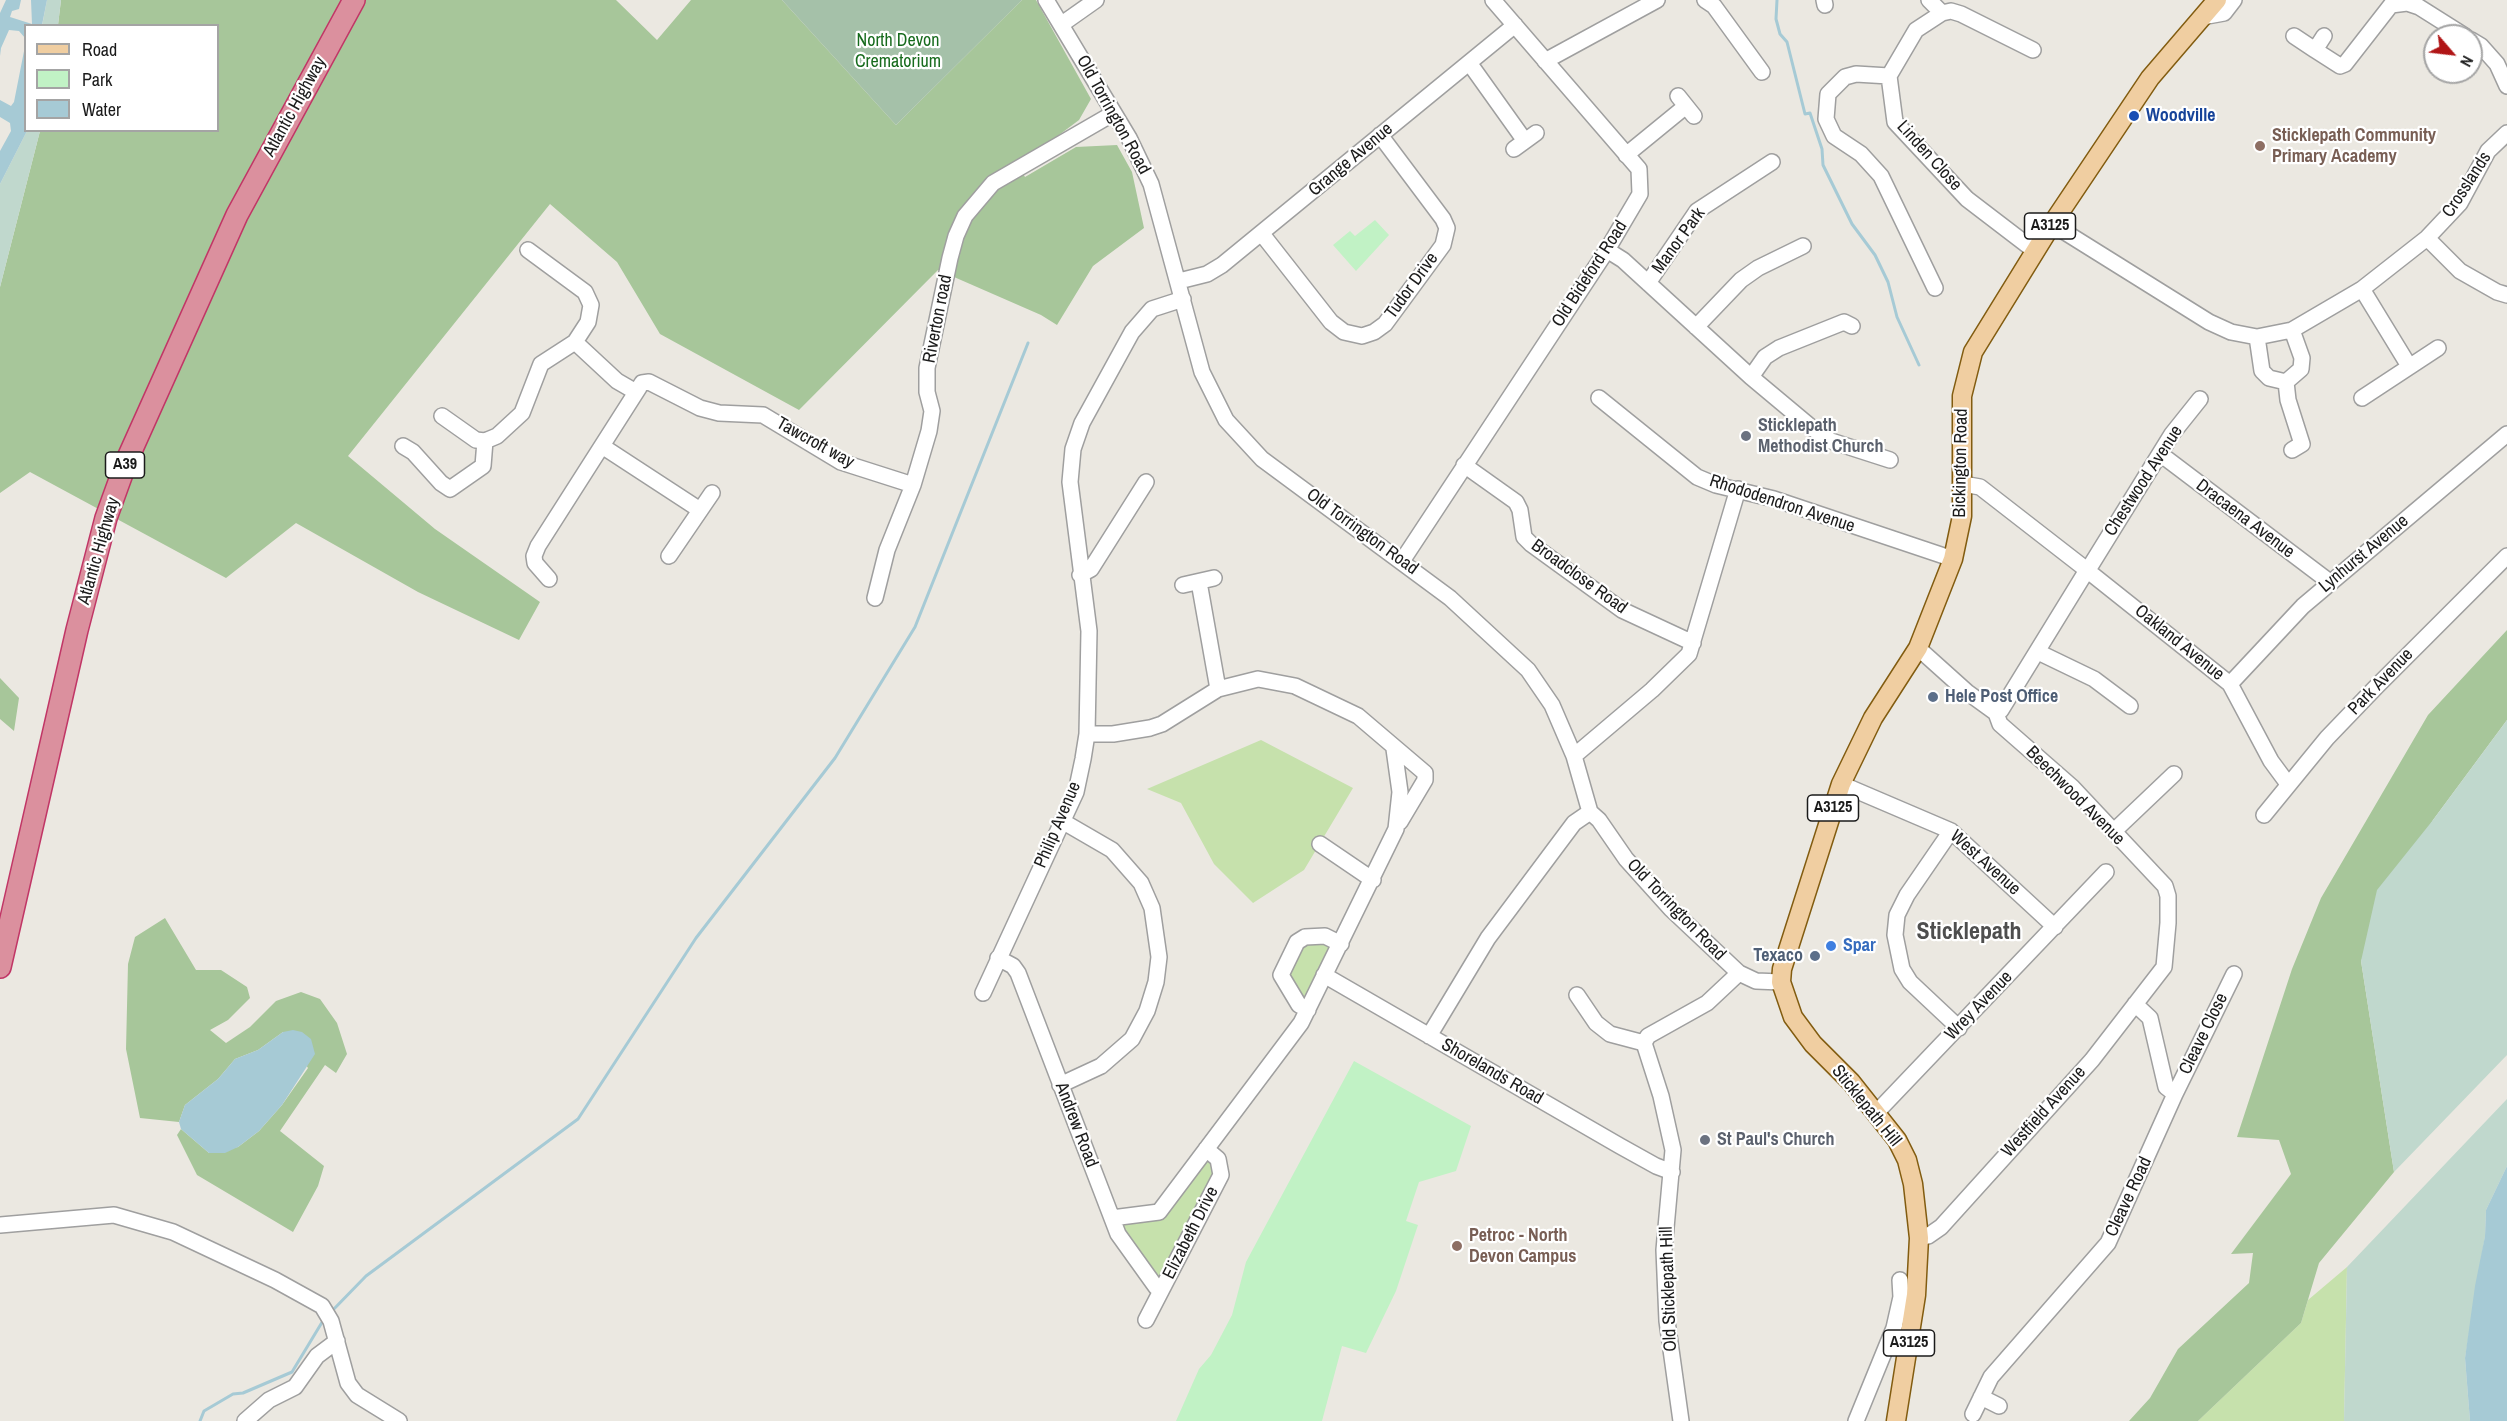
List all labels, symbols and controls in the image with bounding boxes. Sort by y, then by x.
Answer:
legend [24,24,219,132]
north arrow [2423,24,2483,84]
park label: North Devon Crematorium [855,30,941,72]
text: Road [82,37,117,62]
street label: Old Torrington Road [1071,52,1155,178]
text: N [2455,52,2479,71]
street label: Atlantic Highway [259,53,331,161]
text: Park [82,67,112,92]
text: Water [82,97,121,122]
place label: Woodville [2146,105,2215,127]
marker: Woodville [2127,109,2141,123]
street label: Linden Close [1892,116,1966,196]
street label: Grange Avenue [1305,119,1397,201]
place label: Sticklepath Community Primary Academy [2272,125,2436,168]
marker: Sticklepath Community Primary Academy [2253,139,2267,153]
street label: Crosslands [2438,148,2496,222]
street label: Manor Park [1648,204,1710,278]
road number: A3125 [2024,213,2076,239]
street label: Old Bideford Road [1548,217,1632,331]
street label: Tudor Drive [1381,249,1443,323]
street label: Riverton road [919,273,957,365]
street label: Bickington Road [1949,408,1973,518]
street label: Tawcroft way [772,413,858,473]
place label: Sticklepath Methodist Church [1758,415,1883,458]
street label: Chestwood Avenue [2100,422,2188,540]
marker: Sticklepath Methodist Church [1739,429,1753,443]
road number: A39 [106,452,144,478]
street label: Rhododendron Avenue [1707,470,1857,538]
street label: Dracaena Avenue [2191,475,2299,563]
street label: Old Torrington Road [1302,484,1422,580]
street label: Atlantic Highway [73,495,125,607]
street label: Lynhurst Avenue [2315,510,2413,598]
street label: Broadclose Road [1527,535,1631,619]
street label: Oakland Avenue [2130,600,2228,686]
street label: Park Avenue [2344,644,2418,720]
place label: Hele Post Office [1945,686,2058,708]
marker: Hele Post Office [1926,690,1940,704]
street label: Beechwood Avenue [2021,742,2129,850]
street label: Philip Avenue [1030,779,1086,871]
road number: A3125 [1808,795,1858,821]
street label: West Avenue [1945,826,2025,900]
street label: Old Torrington Road [1622,855,1730,965]
district label: Sticklepath [1917,919,2021,947]
place label: Spar [1843,935,1876,957]
marker: Spar [1824,939,1838,953]
place label: Texaco [1753,945,1803,967]
marker: Texaco [1808,949,1822,963]
street label: Wrey Avenue [1941,967,2017,1045]
street label: Cleave Close [2175,990,2233,1078]
street label: Shorelands Road [1437,1034,1547,1110]
street label: Sticklepath Hill [1827,1061,1905,1151]
street label: Westfield Avenue [1997,1062,2091,1162]
street label: Andrew Road [1050,1079,1102,1171]
place label: St Paul's Church [1717,1129,1835,1151]
marker: St Paul's Church [1698,1133,1712,1147]
street label: Cleave Road [2101,1154,2157,1240]
street label: Elizabeth Drive [1158,1183,1224,1283]
place label: Petroc - North Devon Campus [1469,1225,1576,1268]
street label: Old Sticklepath Hill [1656,1226,1682,1352]
marker: Petroc - North Devon Campus [1450,1239,1464,1253]
road number: A3125 [1884,1330,1934,1356]

